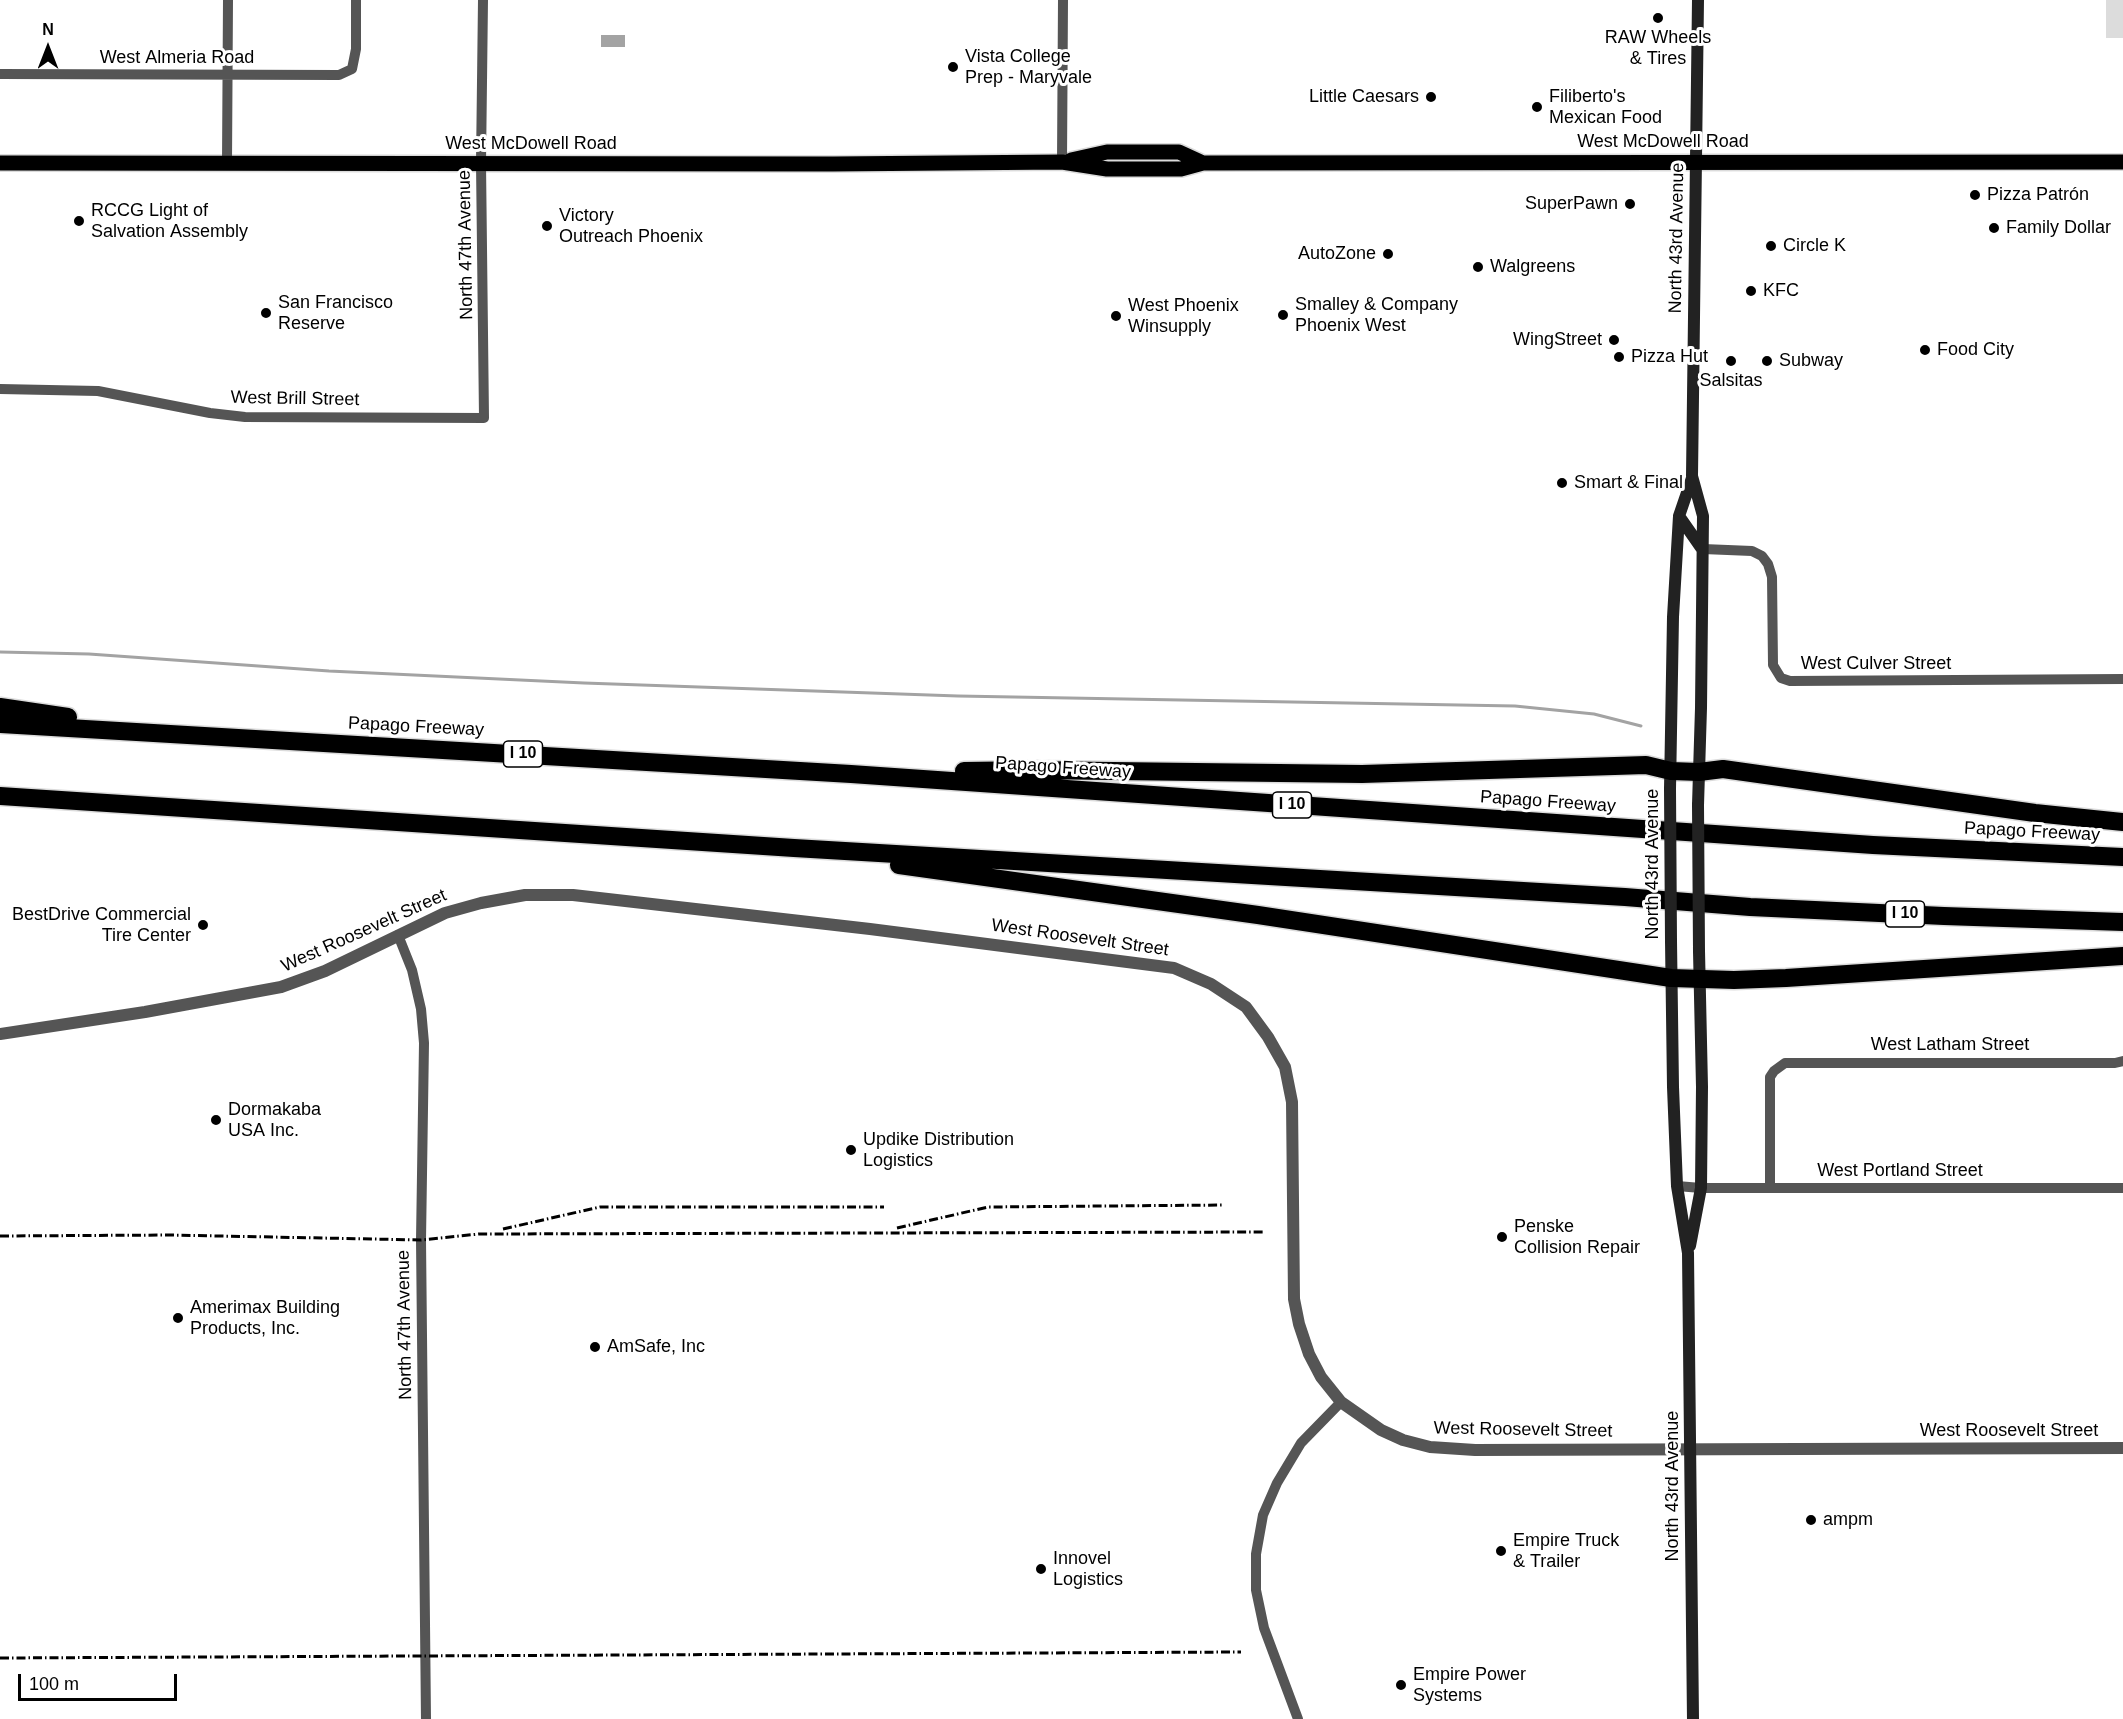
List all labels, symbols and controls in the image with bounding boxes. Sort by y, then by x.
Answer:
marker: RAW Wheels & Tires [1651,11,1665,25]
north arrow [18,18,78,78]
text: N [42,21,54,38]
place label: RAW Wheels & Tires [1605,27,1711,70]
place label: Vista College Prep - Maryvale [965,46,1092,88]
street label: West Almeria Road [100,47,254,69]
marker: Vista College Prep - Maryvale [946,60,960,74]
place label: Little Caesars [1309,86,1419,108]
place label: Filiberto's Mexican Food [1549,86,1662,128]
marker: Little Caesars [1424,90,1438,104]
marker: Filiberto's Mexican Food [1530,100,1544,114]
street label: West McDowell Road [1577,131,1749,153]
street label: West McDowell Road [445,133,617,155]
street label: North 43rd Avenue [1665,162,1689,314]
street label: North 47th Avenue [454,170,478,320]
place label: Pizza Patrón [1987,184,2089,206]
marker: Pizza Patrón [1968,188,1982,202]
place label: SuperPawn [1525,193,1618,215]
marker: SuperPawn [1623,197,1637,211]
place label: RCCG Light of Salvation Assembly [91,200,248,242]
place label: Victory Outreach Phoenix [559,205,703,248]
marker: RCCG Light of Salvation Assembly [72,214,86,228]
place label: Family Dollar [2006,217,2111,239]
marker: Victory Outreach Phoenix [540,219,554,233]
marker: Family Dollar [1987,221,2001,235]
place label: Circle K [1783,235,1846,257]
marker: Circle K [1764,239,1778,253]
place label: AutoZone [1298,243,1376,265]
marker: AutoZone [1381,247,1395,261]
place label: Walgreens [1490,256,1575,278]
marker: Walgreens [1471,260,1485,274]
place label: KFC [1763,280,1799,302]
marker: KFC [1744,284,1758,298]
place label: San Francisco Reserve [278,292,393,334]
place label: Smalley & Company Phoenix West [1295,294,1458,336]
place label: West Phoenix Winsupply [1128,295,1239,338]
marker: San Francisco Reserve [259,306,273,320]
marker: Smalley & Company Phoenix West [1276,308,1290,322]
marker: West Phoenix Winsupply [1109,309,1123,323]
place label: WingStreet [1513,329,1602,351]
marker: WingStreet [1607,333,1621,347]
place label: Food City [1937,339,2014,361]
marker: Food City [1918,343,1932,357]
place label: Pizza Hut [1631,346,1708,368]
marker: Pizza Hut [1612,350,1626,364]
place label: Subway [1779,350,1843,372]
marker: Salsitas [1724,354,1738,368]
marker: Subway [1760,354,1774,368]
place label: Salsitas [1699,370,1763,392]
street label: West Brill Street [230,387,360,411]
place label: Smart & Final [1574,472,1683,494]
marker: Smart & Final [1555,476,1569,490]
street label: West Culver Street [1801,653,1951,675]
street label: Papago Freeway [347,713,485,741]
road number: I 10 [504,741,542,767]
street label: Papago Freeway [994,752,1132,784]
street label: Papago Freeway [1479,786,1617,818]
street label: North 43rd Avenue [1642,789,1664,939]
road number: I 10 [1272,792,1312,818]
street label: Papago Freeway [1963,818,2101,846]
street label: West Roosevelt Street [278,885,450,977]
road number: I 10 [1886,901,1924,927]
place label: BestDrive Commercial Tire Center [12,904,191,946]
street label: West Roosevelt Street [990,915,1170,961]
marker: BestDrive Commercial Tire Center [196,918,210,932]
street label: West Latham Street [1871,1034,2029,1056]
place label: Dormakaba USA Inc. [228,1099,321,1142]
marker: Dormakaba USA Inc. [209,1113,223,1127]
place label: Updike Distribution Logistics [863,1129,1014,1172]
marker: Updike Distribution Logistics [844,1143,858,1157]
street label: West Portland Street [1817,1160,1983,1182]
place label: Penske Collision Repair [1514,1216,1640,1258]
marker: Penske Collision Repair [1495,1230,1509,1244]
street label: North 47th Avenue [393,1250,417,1400]
place label: Amerimax Building Products, Inc. [190,1297,340,1340]
marker: Amerimax Building Products, Inc. [171,1311,185,1325]
place label: AmSafe, Inc [607,1336,705,1358]
marker: AmSafe, Inc [588,1340,602,1354]
street label: North 43rd Avenue [1662,1411,1684,1561]
street label: West Roosevelt Street [1433,1418,1613,1442]
street label: West Roosevelt Street [1920,1420,2098,1442]
place label: ampm [1823,1509,1873,1531]
marker: ampm [1804,1513,1818,1527]
place label: Empire Truck & Trailer [1513,1530,1619,1572]
marker: Empire Truck & Trailer [1494,1544,1508,1558]
place label: Innovel Logistics [1053,1548,1123,1590]
marker: Innovel Logistics [1034,1562,1048,1576]
scale bar [21,1662,180,1700]
place label: Empire Power Systems [1413,1664,1526,1706]
text: 100 m [29,1674,79,1694]
marker: Empire Power Systems [1394,1678,1408,1692]

